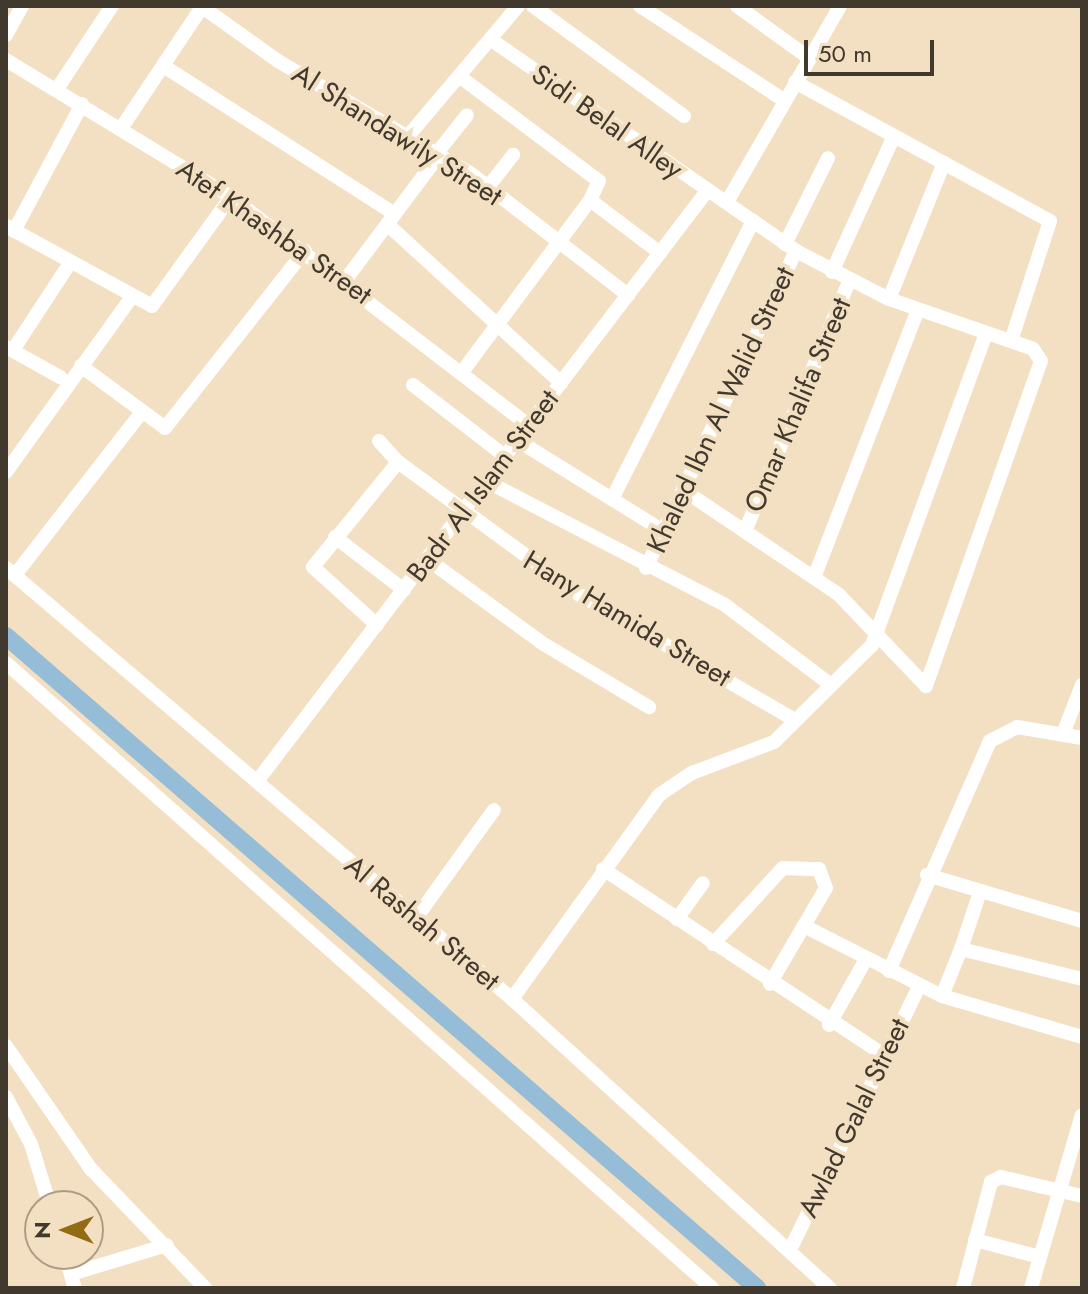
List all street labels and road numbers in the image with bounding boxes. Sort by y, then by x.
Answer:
street label: Al Shandawily Street [286,57,508,213]
street label: Sidi Belal Alley [525,58,689,186]
street label: Atef Khashba Street [170,152,378,312]
street label: Khaled Ibn Al Walid Street [640,262,802,558]
street label: Omar Khalifa Street [738,293,858,517]
street label: Badr Al Islam Street [400,383,566,589]
street label: Hany Hamida Street [517,544,737,694]
street label: Al Rashah Street [338,848,506,998]
street label: Awlad Galal Street [791,1013,917,1223]

